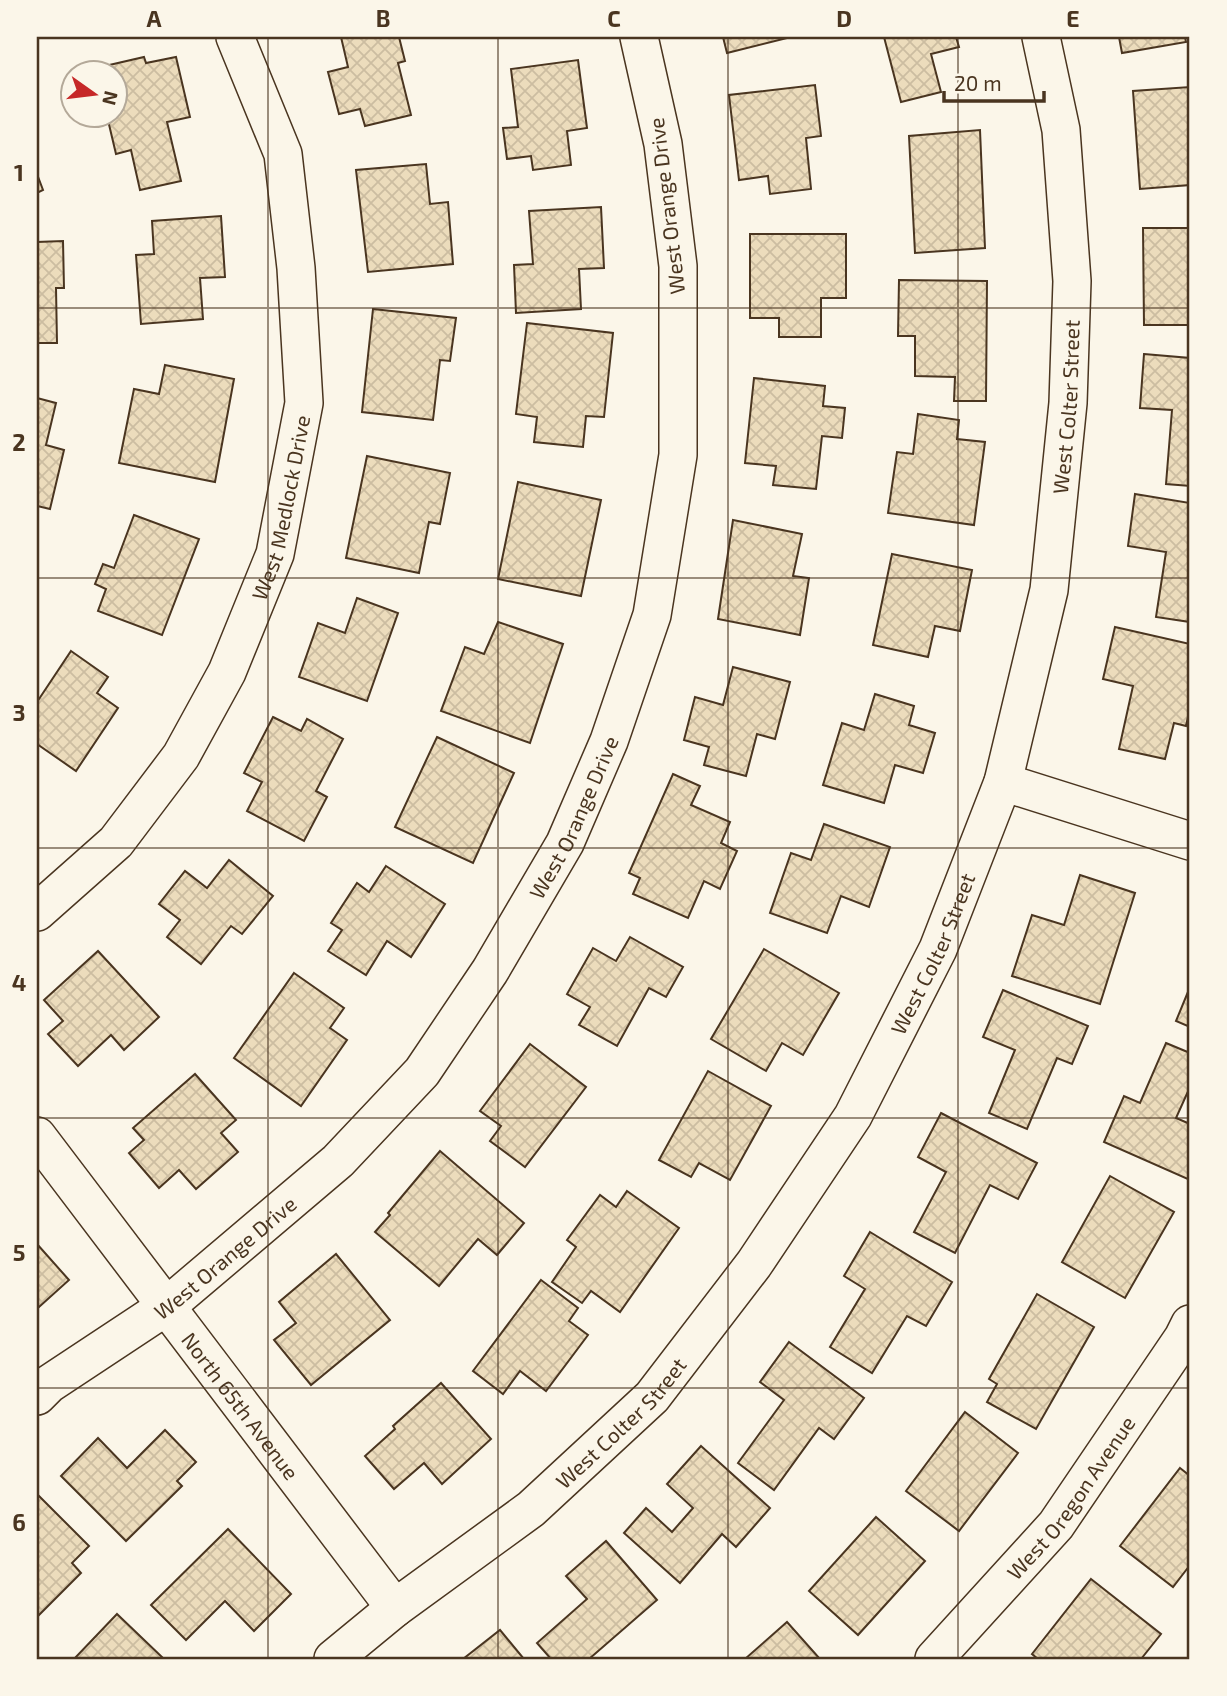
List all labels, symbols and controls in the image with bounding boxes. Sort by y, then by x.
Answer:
text: A [146,4,162,32]
text: B [376,4,390,32]
text: C [607,4,621,32]
text: D [836,4,852,32]
text: E [1066,4,1080,32]
north arrow [60,60,130,130]
scale bar [944,60,1043,104]
text: 20 m [954,70,1002,95]
text: N [98,89,124,108]
street label: West Orange Drive [643,116,689,296]
text: 1 [14,158,24,186]
street label: West Colter Street [1046,319,1083,495]
street label: West Medlock Drive [245,413,314,603]
text: 2 [12,428,26,456]
text: 3 [12,698,26,726]
street label: West Orange Drive [523,732,622,903]
street label: West Colter Street [884,869,979,1038]
text: 4 [12,968,26,996]
street label: West Orange Drive [149,1190,301,1324]
text: 5 [13,1238,25,1266]
street label: North 65th Avenue [177,1327,305,1484]
street label: West Colter Street [550,1352,690,1493]
street label: West Oregon Avenue [1001,1411,1139,1584]
text: 6 [12,1508,26,1536]

